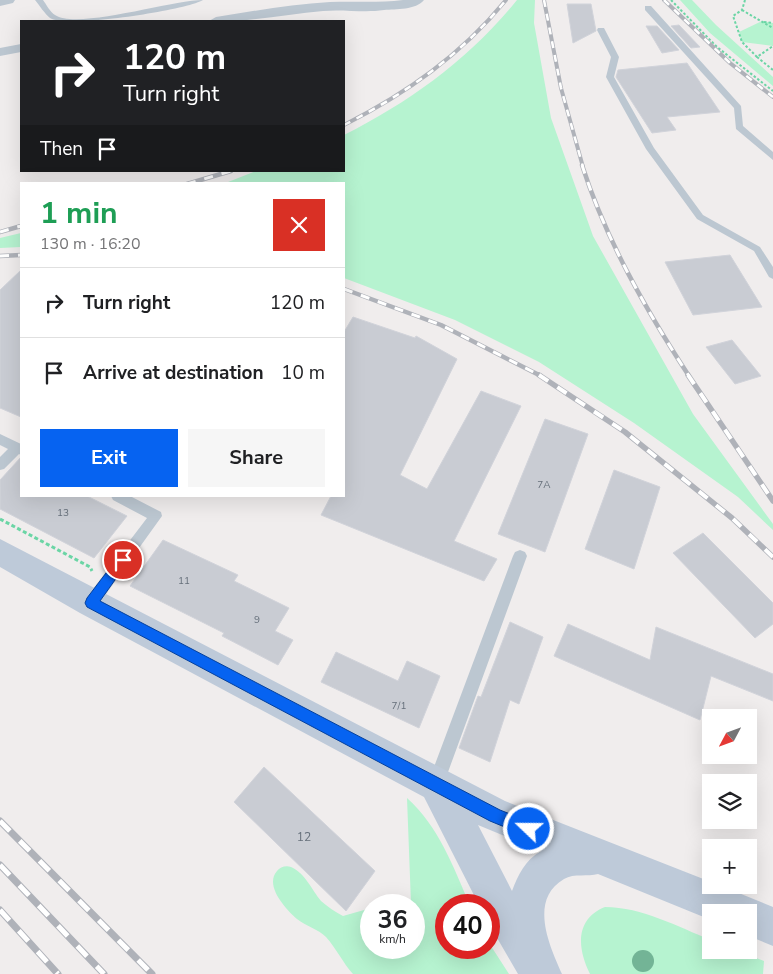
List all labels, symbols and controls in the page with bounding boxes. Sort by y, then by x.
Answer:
text: 120 m [123,34,226,81]
icon: right [40,40,105,105]
text: Turn right [123,79,219,109]
icon: arrive [93,135,121,163]
text: Then [40,136,83,162]
text: 1 min [40,193,118,234]
button: close [273,199,325,251]
text: 130 m · 16:20 [40,233,141,255]
icon: right [40,289,68,317]
text: Turn right [83,290,170,316]
text: 120 m [270,290,325,316]
icon: arrive [40,359,68,387]
text: Arrive at destination [83,360,264,386]
text: 10 m [281,360,325,386]
button: Exit [40,429,178,487]
button: Share [188,429,325,487]
house number: 7А [537,478,551,492]
house number: 13 [57,506,69,520]
pin [102,539,144,581]
icon: arrive [109,546,137,574]
house number: 11 [178,574,190,588]
house number: 9 [254,613,260,627]
house number: 7/1 [392,699,406,713]
north arrow [702,709,758,764]
map controls [702,709,757,959]
button: layers [702,774,757,829]
position arrow [502,802,554,854]
house number: 12 [297,829,311,845]
button: + [702,839,757,894]
speed limit sign: 40 [435,894,500,959]
text: 36 [377,903,408,937]
button: − [702,904,757,959]
text: km/h [379,931,406,947]

